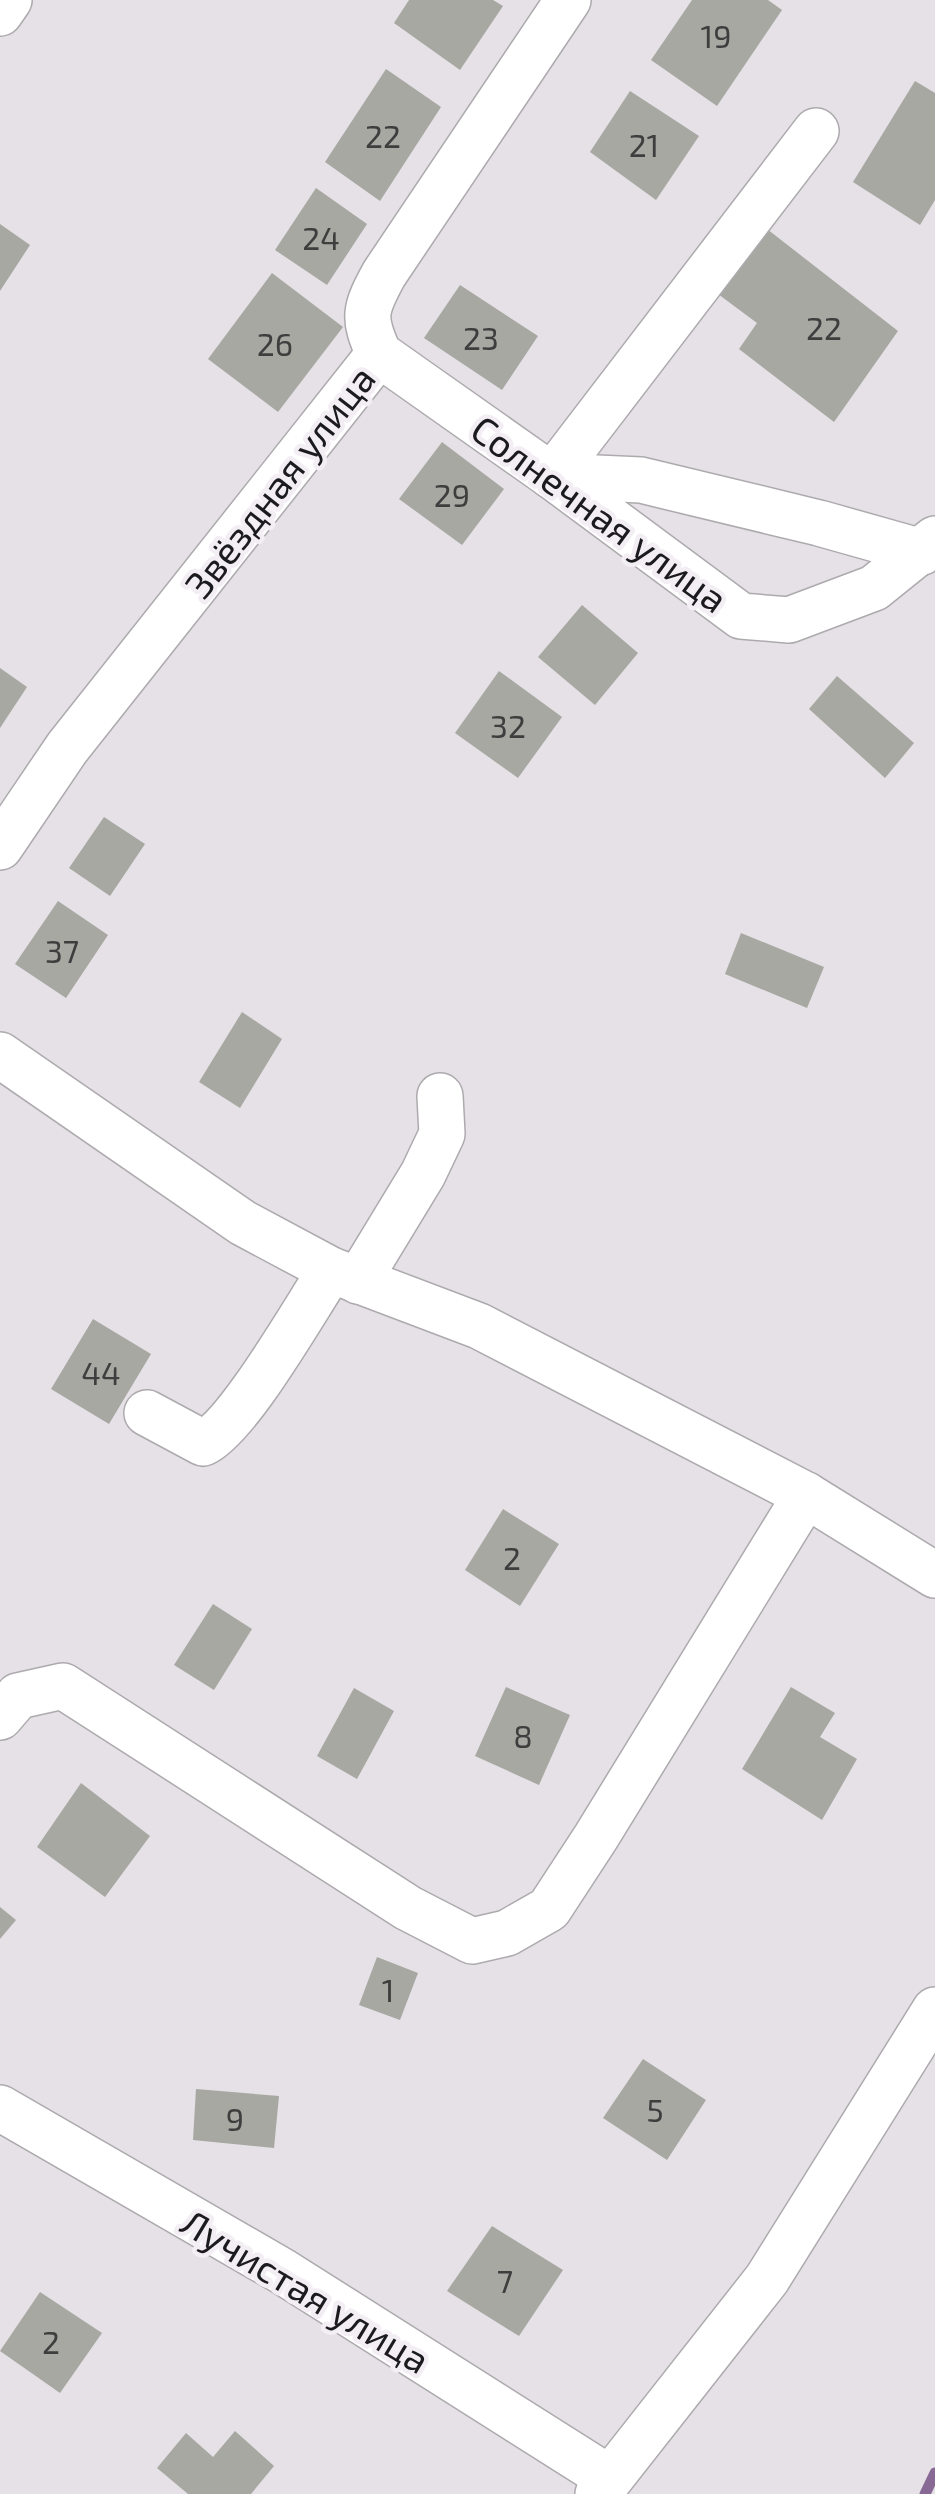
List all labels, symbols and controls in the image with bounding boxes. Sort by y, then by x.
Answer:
house number: 19 [700,16,732,54]
house number: 22 [365,116,401,154]
house number: 21 [629,125,659,163]
house number: 24 [302,218,340,256]
house number: 22 [806,308,842,346]
house number: 23 [463,318,499,356]
house number: 26 [257,324,293,362]
street label: Звёздная улица [174,356,384,606]
street label: Солнечная улица [463,405,737,621]
house number: 29 [434,475,470,513]
house number: 32 [490,706,526,744]
house number: 37 [45,931,79,969]
house number: 44 [81,1353,121,1391]
house number: 2 [503,1538,521,1576]
house number: 8 [513,1716,533,1754]
house number: 1 [382,1970,394,2008]
house number: 5 [646,2090,664,2128]
house number: 9 [226,2099,244,2137]
street label: Лучистая улица [174,2198,438,2382]
house number: 7 [497,2261,513,2299]
house number: 2 [42,2322,60,2360]

